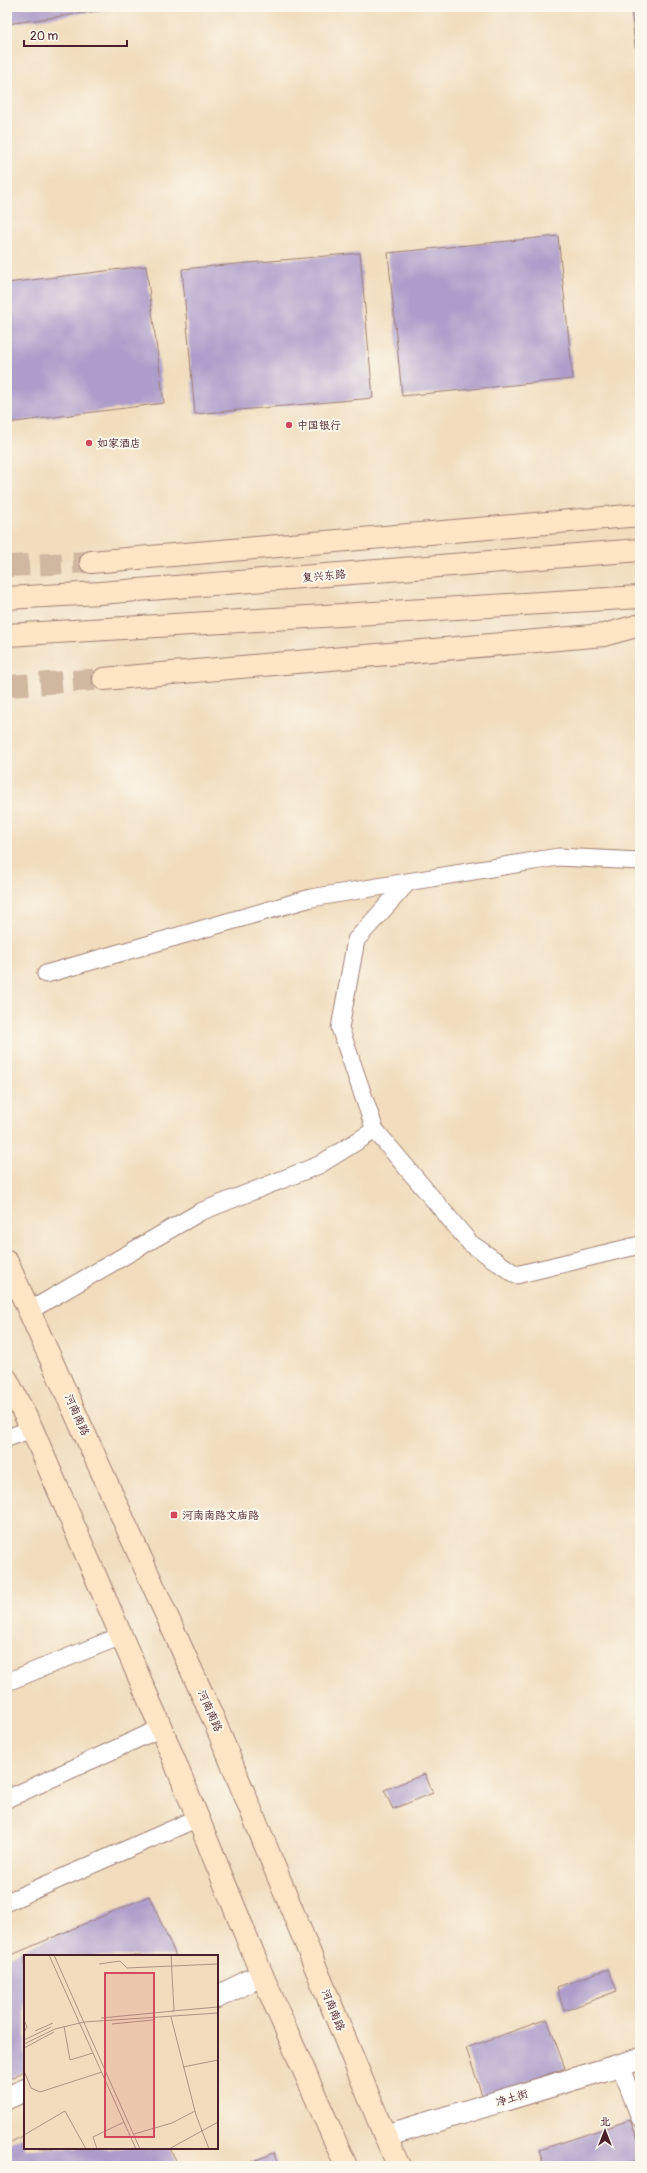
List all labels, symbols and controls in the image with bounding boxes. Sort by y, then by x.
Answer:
scale bar [24,22,127,48]
text: 20 m [30,29,59,44]
place label: 中国银行 [297,419,341,432]
marker: 中国银行 [284,420,294,430]
place label: 如家酒店 [97,437,141,450]
marker: 如家酒店 [84,438,94,448]
street label: 复兴东路 [302,568,346,584]
street label: 河南南路 [62,1392,92,1438]
place label: 河南南路文庙路 [182,1509,259,1522]
marker: 河南南路文庙路 [169,1510,179,1520]
street label: 河南南路 [195,1688,225,1734]
inset map [24,1955,218,2149]
street label: 河南南路 [319,1987,347,2033]
street label: 净土街 [494,2087,531,2109]
north arrow [585,2111,625,2151]
text: 北 [600,2115,611,2128]

